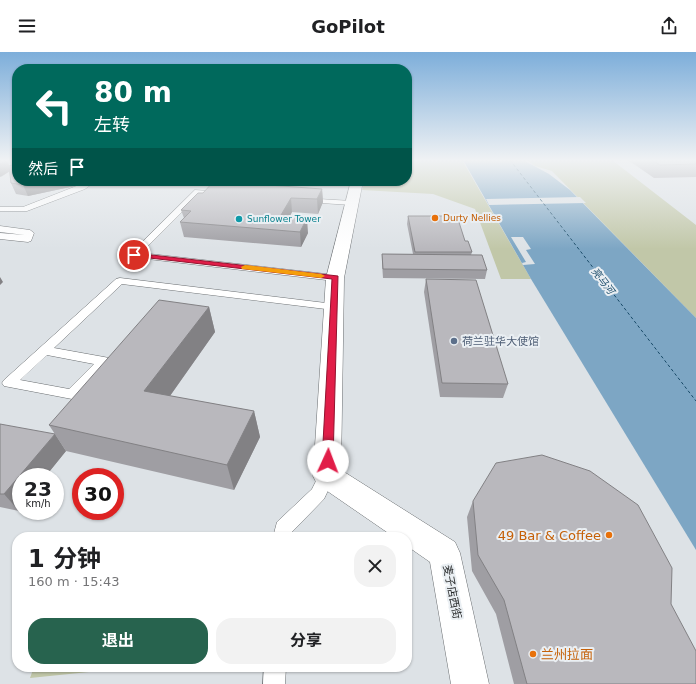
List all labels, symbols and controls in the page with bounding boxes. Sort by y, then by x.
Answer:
icon: menu [16,15,38,37]
icon: share [658,15,680,37]
text: GoPilot [311,16,385,37]
text: 80 m [94,76,172,109]
icon: left [28,80,80,132]
text: 左转 [94,114,130,135]
icon: arrive [66,156,88,178]
text: 然后 [28,160,58,178]
marker: Durty Nellies [430,213,440,223]
place label: Durty Nellies [443,213,501,223]
marker: Sunflower Tower [234,214,244,224]
place label: Sunflower Tower [247,214,321,224]
pin [117,238,151,272]
icon: arrive [123,244,145,266]
water label: 亮马河 [589,266,618,298]
place label: 荷兰驻华大使馆 [462,335,539,348]
marker: 荷兰驻华大使馆 [449,336,459,346]
position arrow [307,440,349,482]
speed limit sign: 30 [72,468,124,520]
text: 23 [24,477,52,501]
text: km/h [25,498,51,509]
place label: 49 Bar & Coffee [498,528,601,543]
marker: 49 Bar & Coffee [604,530,614,540]
text: 1 分钟 [28,545,101,573]
button: close [354,545,396,587]
street label: 麦子店西街 [440,564,464,620]
text: 160 m · 15:43 [28,574,119,589]
button: 退出 [28,618,208,664]
button: 分享 [216,618,396,664]
place label: 兰州拉面 [541,647,593,662]
marker: 兰州拉面 [528,649,538,659]

